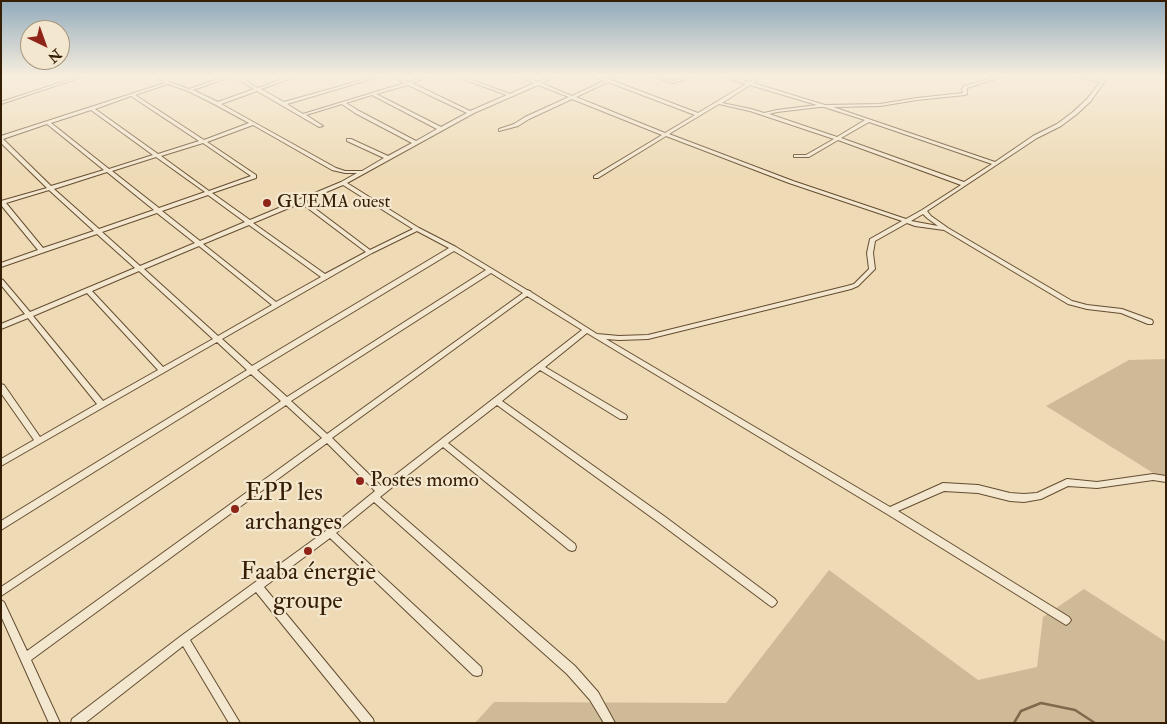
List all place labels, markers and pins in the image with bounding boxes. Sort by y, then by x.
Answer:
place label: GUEMA ouest [277,192,390,214]
marker: GUEMA ouest [261,197,273,209]
place label: Postes momo [370,468,479,494]
marker: Postes momo [354,475,366,487]
place label: EPP les archanges [245,480,342,539]
marker: EPP les archanges [229,503,241,515]
marker: Faaba énergie groupe [302,545,314,557]
place label: Faaba énergie groupe [240,559,376,618]

